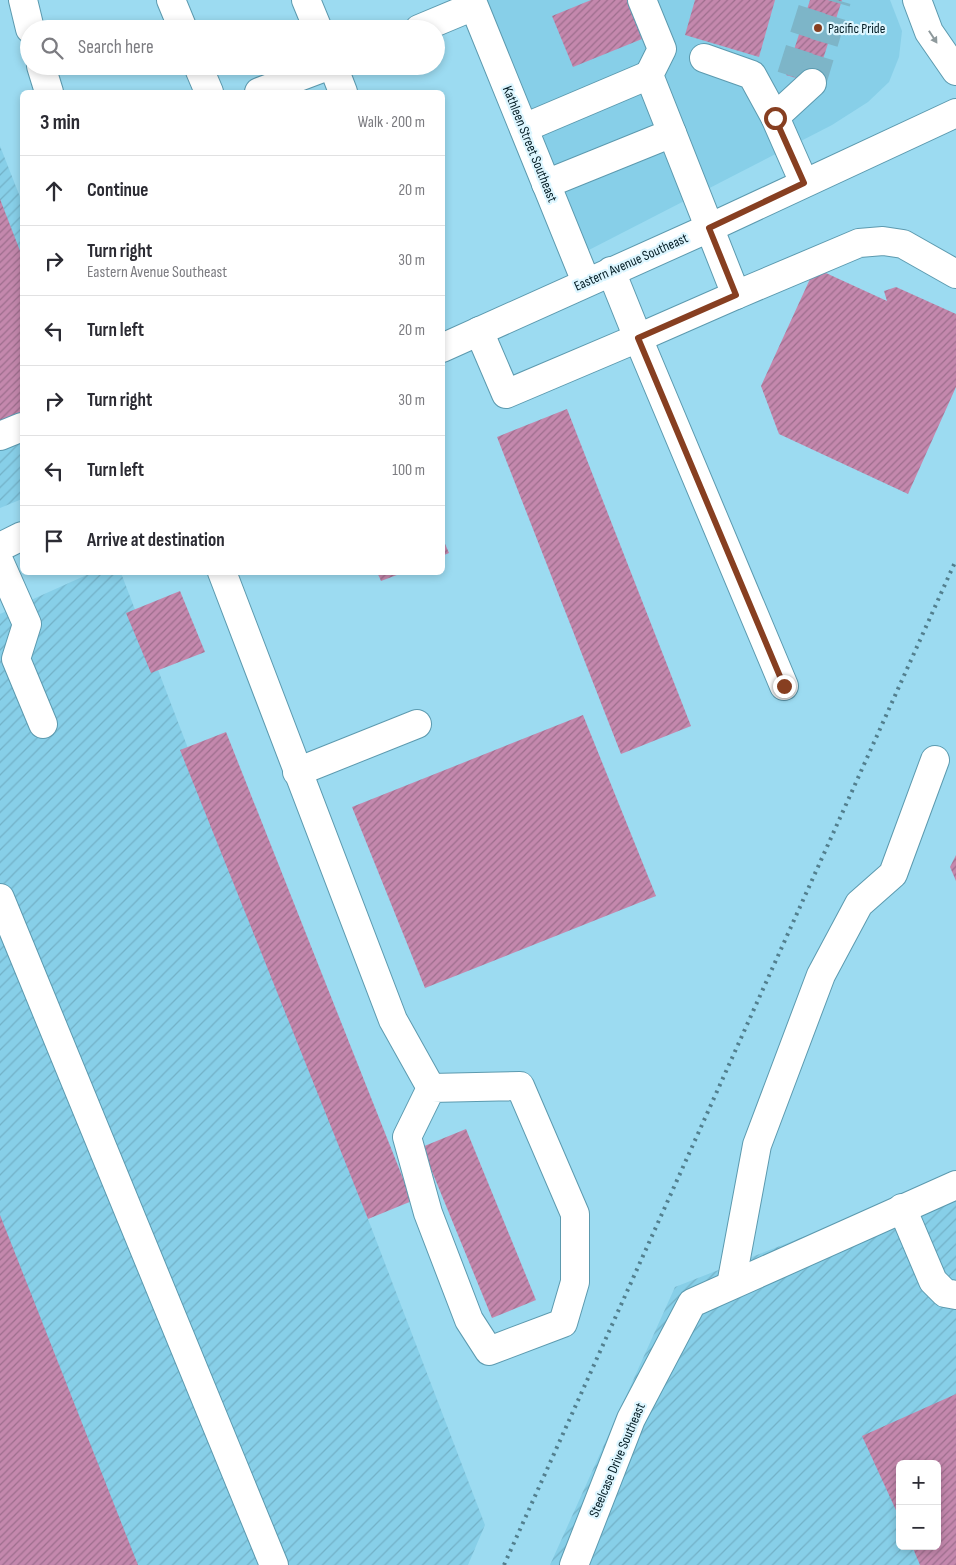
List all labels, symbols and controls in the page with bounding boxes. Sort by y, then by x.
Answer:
search box [20,20,445,75]
place label: Pacific Pride [828,20,885,37]
marker: Pacific Pride [812,22,824,34]
one-way arrow [928,30,938,44]
icon: search [38,34,66,62]
text: Search here [78,36,154,59]
street label: Kathleen Street Southeast [499,83,561,205]
route start [764,107,787,130]
text: 3 min [40,110,80,135]
text: Walk · 200 m [358,113,425,132]
icon: ahead [40,177,68,205]
text: Continue [87,179,148,202]
text: 20 m [398,181,425,200]
street label: Eastern Avenue Southeast [572,229,690,295]
text: Turn right [87,240,152,263]
icon: right [40,247,68,275]
text: 30 m [398,251,425,270]
text: Eastern Avenue Southeast [87,263,227,282]
icon: left [40,317,68,345]
text: Turn left [87,319,144,342]
text: 20 m [398,321,425,340]
icon: right [40,387,68,415]
text: Turn right [87,389,152,412]
text: 30 m [398,391,425,410]
icon: left [40,457,68,485]
text: Turn left [87,459,144,482]
text: 100 m [392,461,425,480]
icon: arrive [40,527,68,555]
text: Arrive at destination [87,529,225,552]
route end [773,675,796,698]
street label: Steelcase Drive Southeast [585,1400,649,1520]
map controls [896,1460,941,1550]
button: + [896,1460,941,1505]
button: − [896,1505,941,1550]

